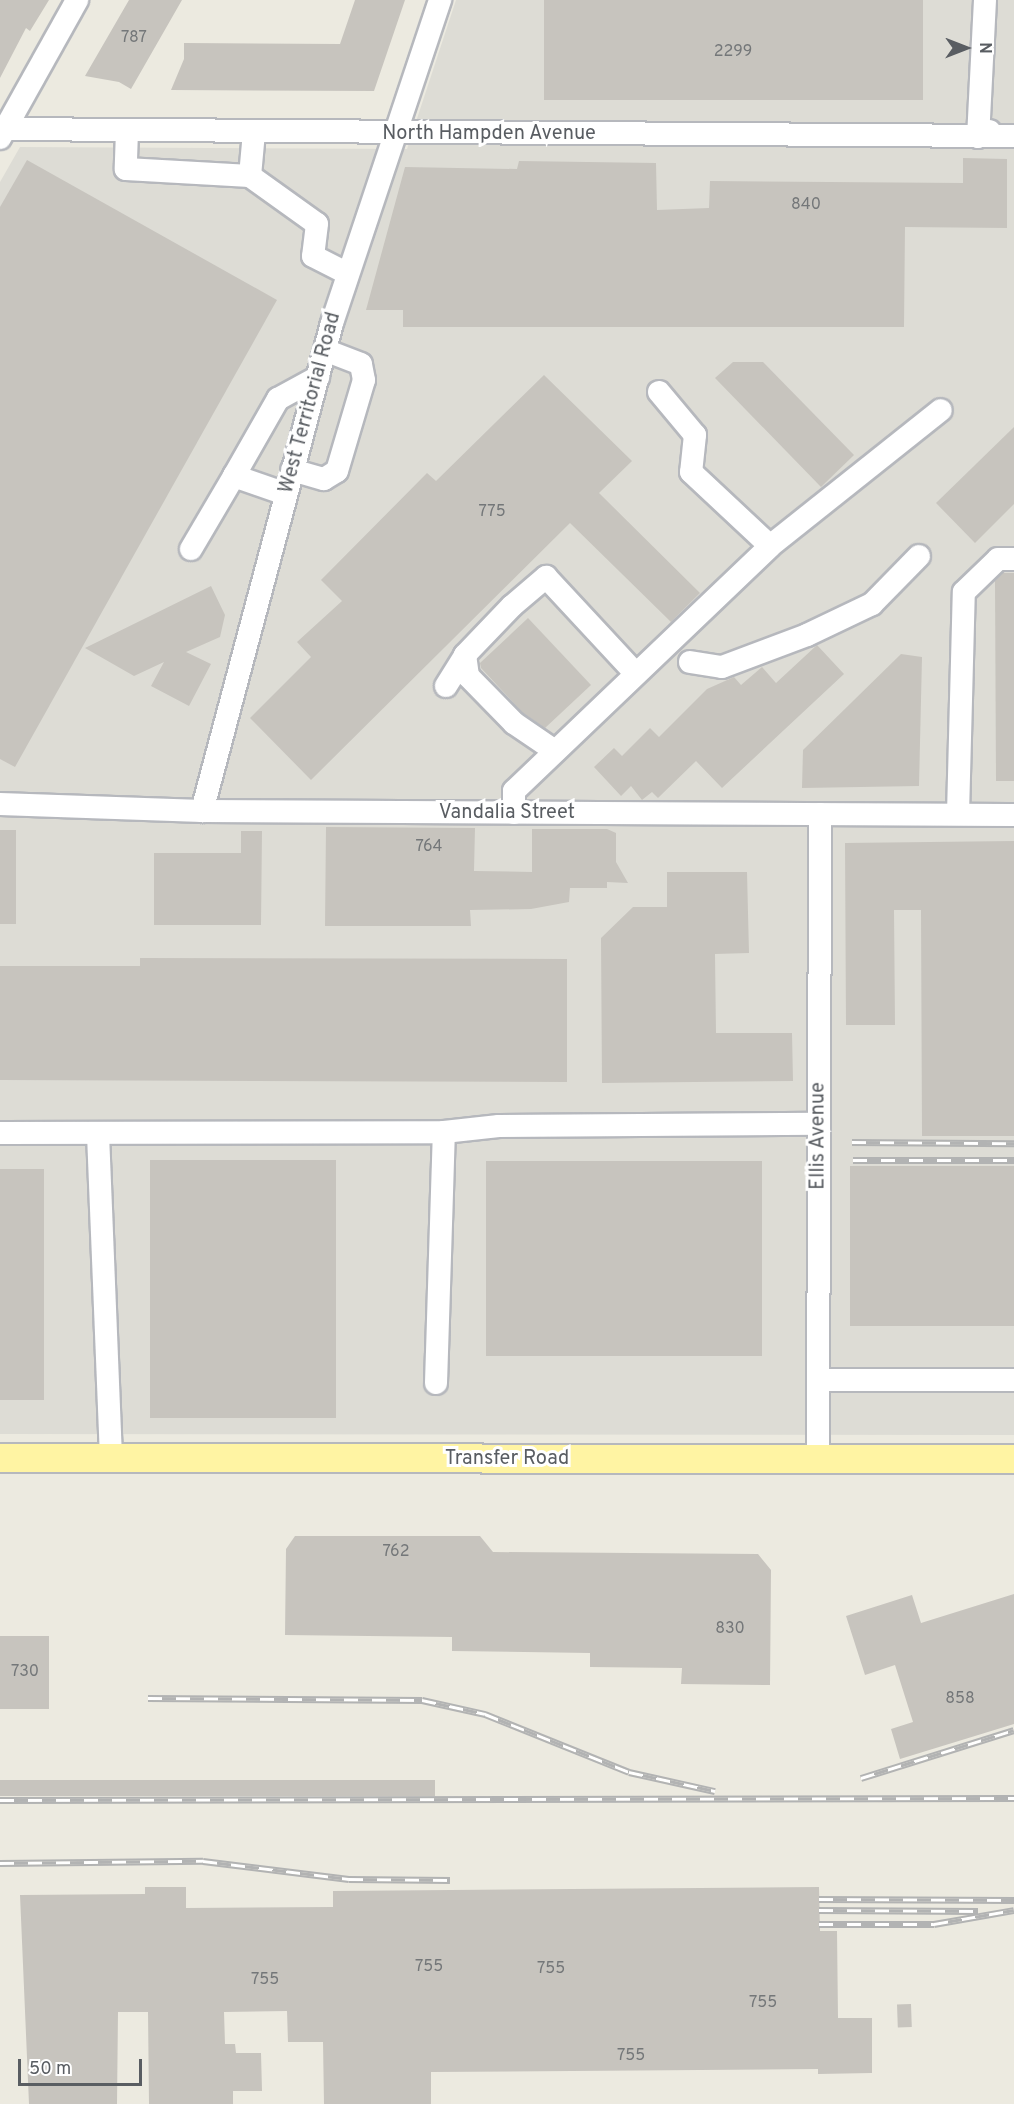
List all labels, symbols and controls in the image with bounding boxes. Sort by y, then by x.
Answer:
north arrow [936,18,996,78]
house number: 787 [121,28,147,48]
house number: 2299 [714,42,752,62]
text: N [974,42,994,54]
street label: North Hampden Avenue [382,122,596,146]
house number: 840 [791,195,821,215]
street label: West Territorial Road [275,309,347,497]
house number: 775 [478,502,506,522]
street label: Vandalia Street [439,801,575,825]
house number: 764 [415,837,443,857]
street label: Ellis Avenue [807,1082,831,1190]
street label: Transfer Road [445,1447,569,1471]
house number: 762 [383,1542,409,1562]
house number: 830 [715,1619,745,1639]
house number: 730 [11,1662,39,1682]
house number: 858 [945,1689,975,1709]
house number: 755 [415,1957,443,1977]
house number: 755 [537,1959,565,1979]
house number: 755 [251,1970,279,1990]
house number: 755 [749,1993,777,2013]
house number: 755 [617,2046,645,2066]
scale bar [21,2047,146,2085]
text: 50 m [29,2058,71,2081]

